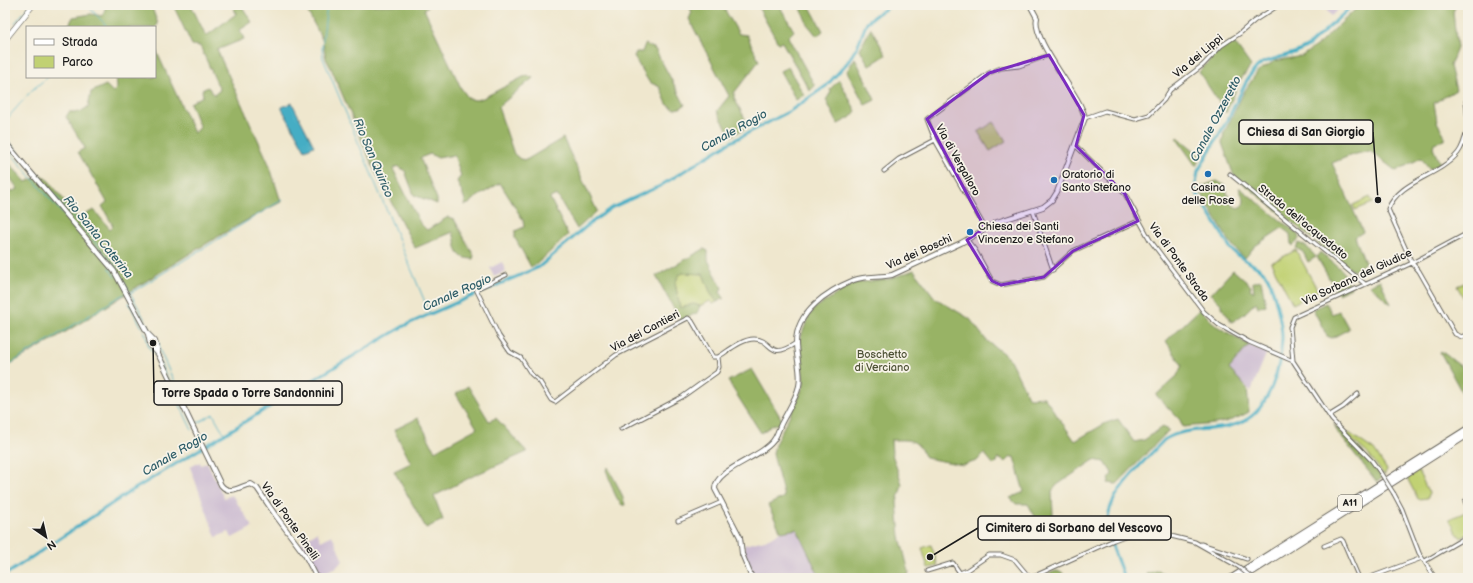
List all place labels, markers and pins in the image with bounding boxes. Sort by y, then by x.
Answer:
callout: Chiesa di San Giorgio [1239,120,1373,144]
place label: Oratorio di Santo Stefano [1062,168,1131,194]
marker: Casina delle Rose [1203,169,1213,179]
marker: Oratorio di Santo Stefano [1049,175,1059,185]
place label: Casina delle Rose [1181,181,1235,207]
place label: Chiesa dei Santi Vincenzo e Stefano [978,220,1074,246]
marker: Chiesa dei Santi Vincenzo e Stefano [965,227,975,237]
callout: Torre Spada o Torre Sandonnini [154,381,342,405]
callout: Cimitero di Sorbano del Vescovo [978,516,1171,540]

